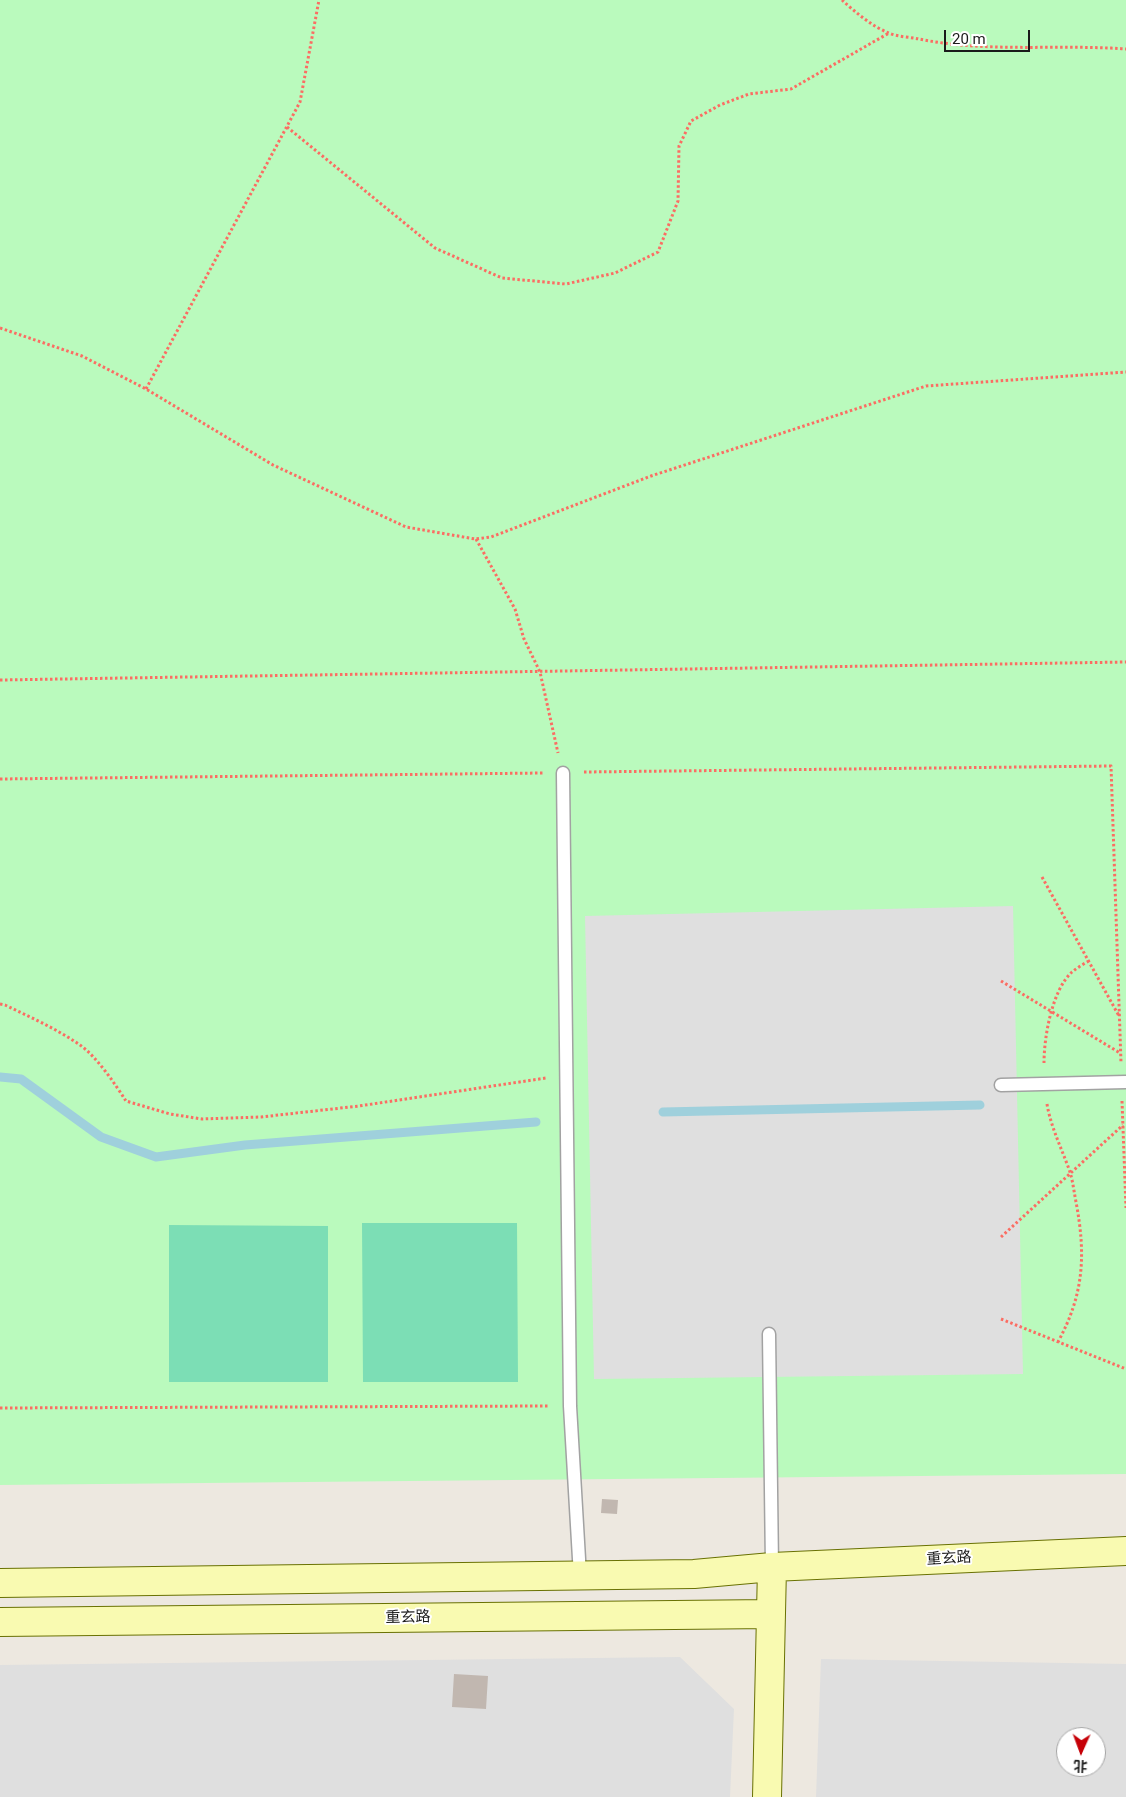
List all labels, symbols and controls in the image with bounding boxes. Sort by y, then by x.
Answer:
scale bar [946,20,1032,52]
text: 20 m [952,30,986,48]
street label: 重玄路 [926,1549,972,1569]
street label: 重玄路 [385,1609,431,1627]
north arrow [1056,1727,1106,1777]
text: 北 [1073,1758,1088,1774]

